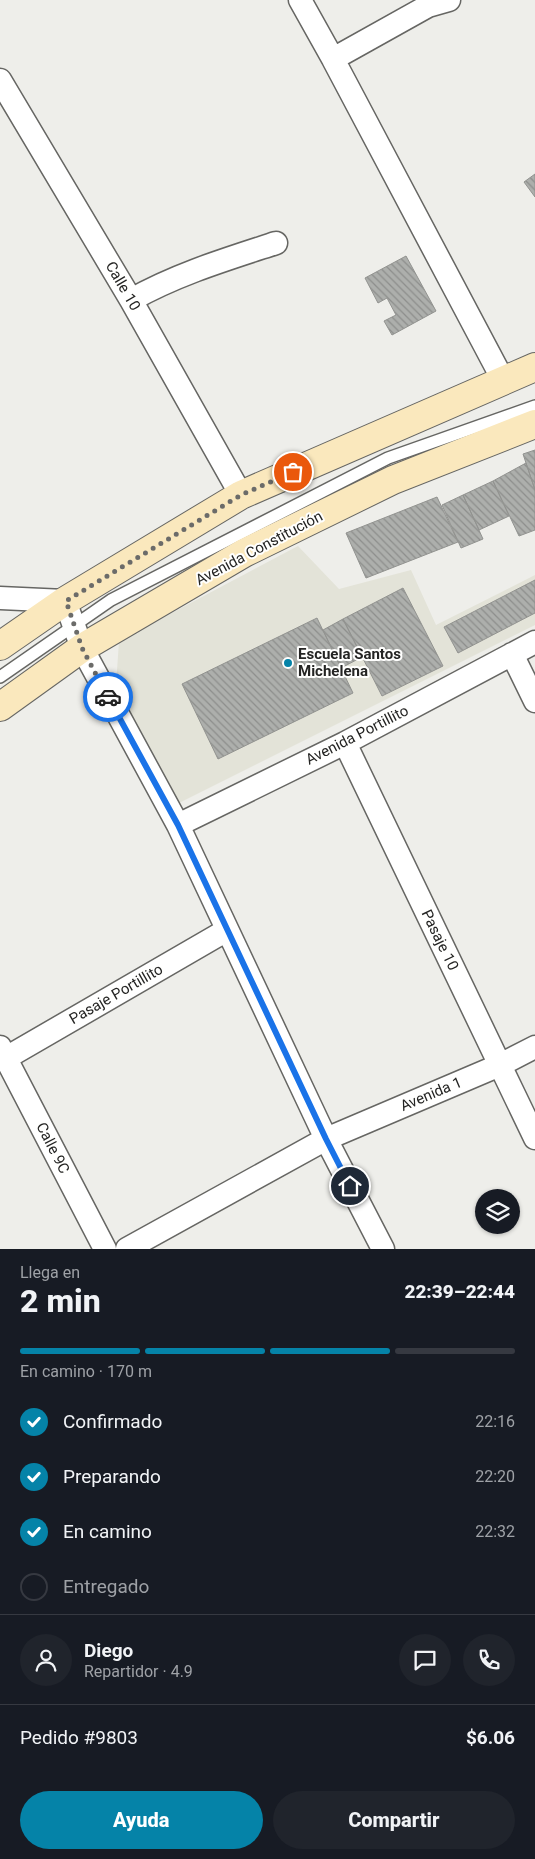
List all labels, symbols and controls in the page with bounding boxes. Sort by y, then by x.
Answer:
street label: Calle 10 [102,258,144,314]
pin [272,451,314,493]
icon: bag [279,458,307,486]
street label: Avenida Constitución [192,507,326,589]
place label: Escuela Santos Michelena [298,645,401,680]
marker: Escuela Santos Michelena [282,657,294,669]
courier [83,672,133,722]
icon: car [94,683,122,711]
street label: Avenida Portillito [303,701,411,769]
street label: Pasaje 10 [418,907,462,973]
street label: Pasaje Portillito [66,960,166,1028]
street label: Avenida 1 [397,1073,465,1115]
street label: Calle 9C [32,1119,74,1177]
pin [329,1165,371,1207]
icon: home [336,1172,364,1200]
map controls [475,1189,520,1234]
button: layers [475,1189,520,1234]
text: Llega en [20,1263,80,1282]
text: 22:39–22:44 [404,1280,515,1303]
text: 2 min [20,1282,101,1320]
text: En camino · 170 m [20,1362,152,1381]
icon: check [20,1408,48,1436]
text: Confirmado [63,1410,162,1433]
text: 22:16 [475,1412,515,1431]
icon: check [20,1463,48,1491]
text: Preparando [63,1465,161,1488]
text: 22:20 [475,1467,515,1486]
icon: check [20,1518,48,1546]
text: En camino [63,1520,152,1543]
text: 22:32 [475,1522,515,1541]
text: Entregado [63,1575,149,1598]
button: person [20,1634,72,1686]
button: chat [399,1634,451,1686]
button: phone [463,1634,515,1686]
text: Diego [84,1639,133,1662]
text: Repartidor · 4.9 [84,1662,193,1681]
text: Pedido #9803 [20,1726,138,1749]
text: $6.06 [466,1726,515,1749]
button: Ayuda [20,1791,263,1849]
button: Compartir [273,1791,515,1849]

